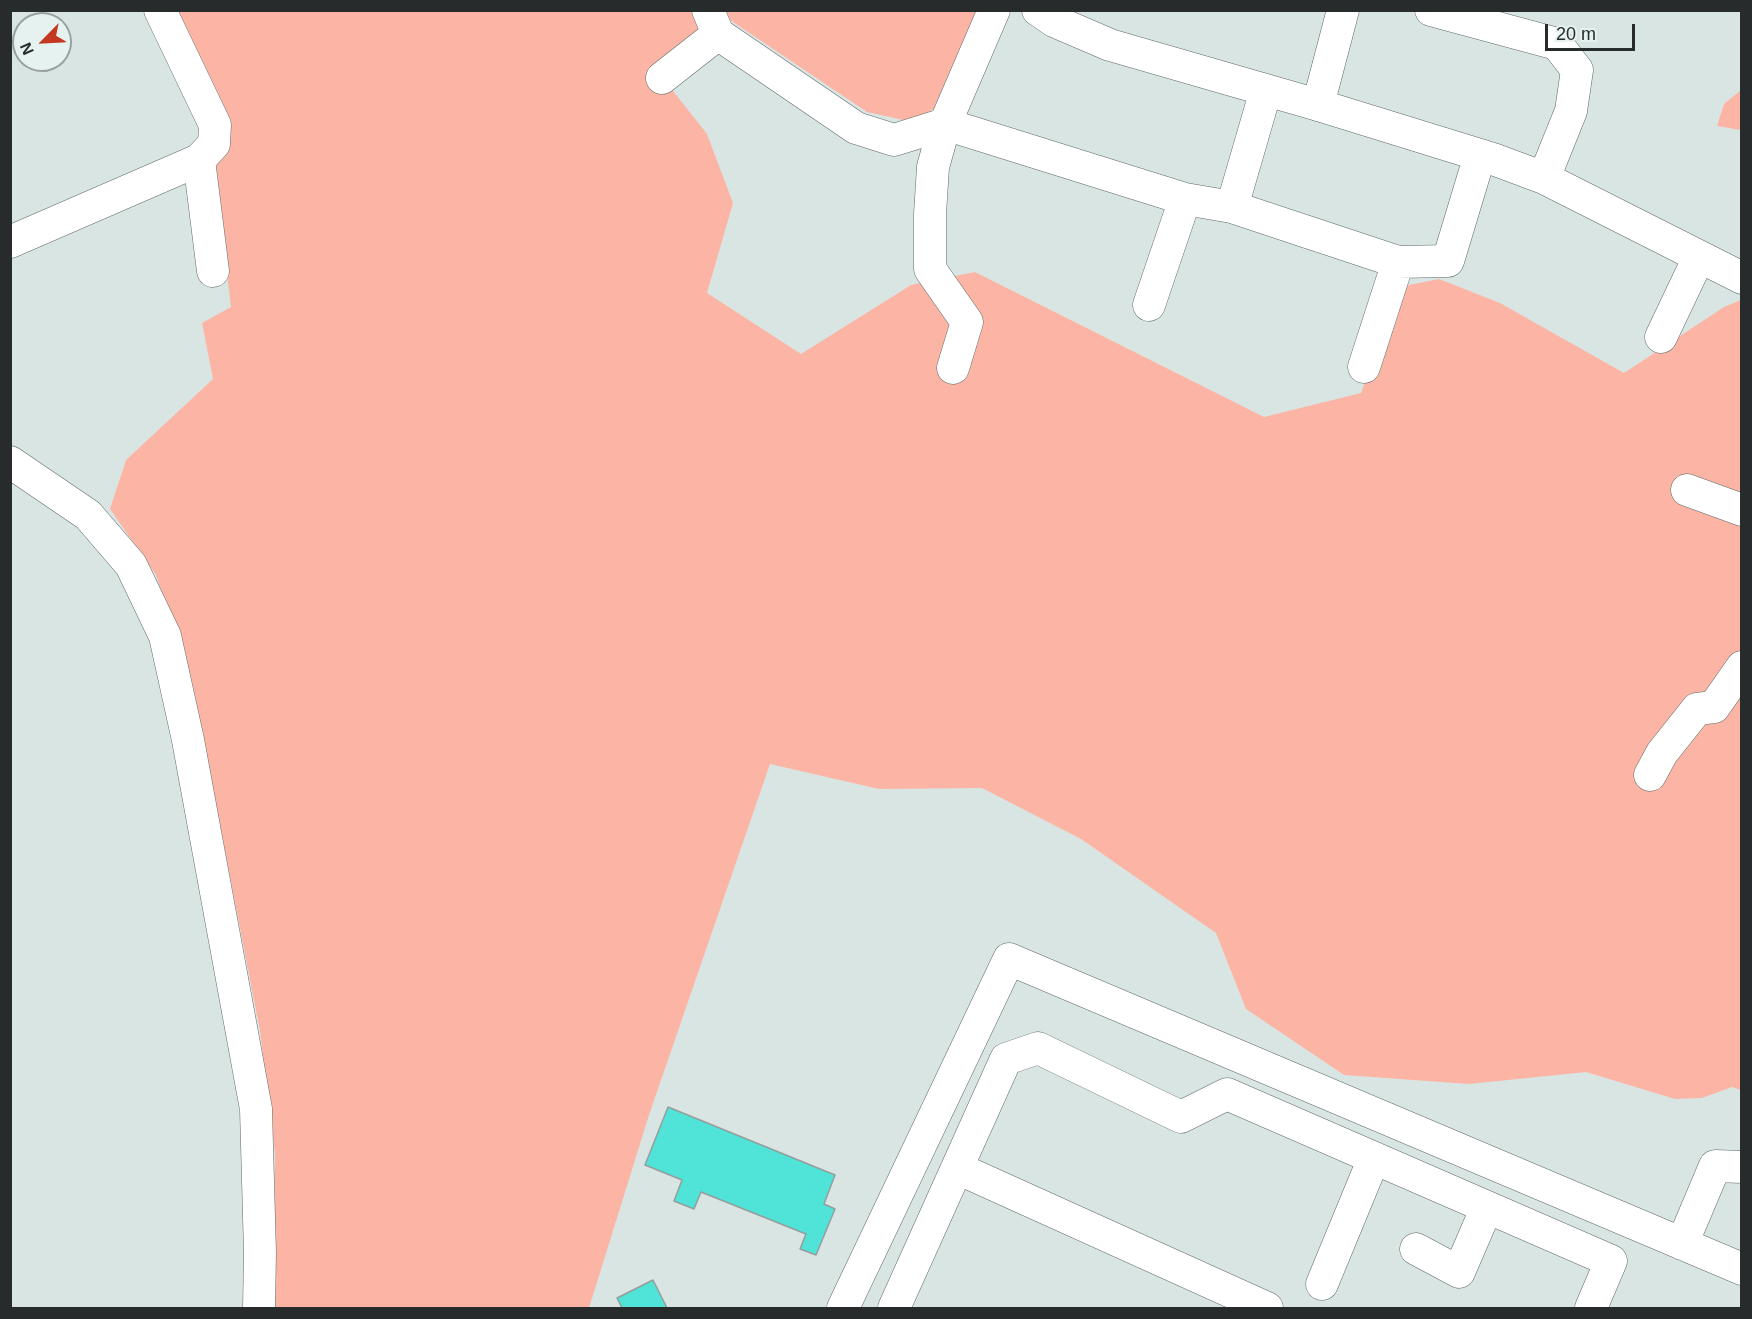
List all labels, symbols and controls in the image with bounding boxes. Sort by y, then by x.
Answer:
north arrow [12,12,72,72]
scale bar [1548,12,1638,50]
text: 20 m [1556,24,1596,44]
text: N [17,40,37,57]

